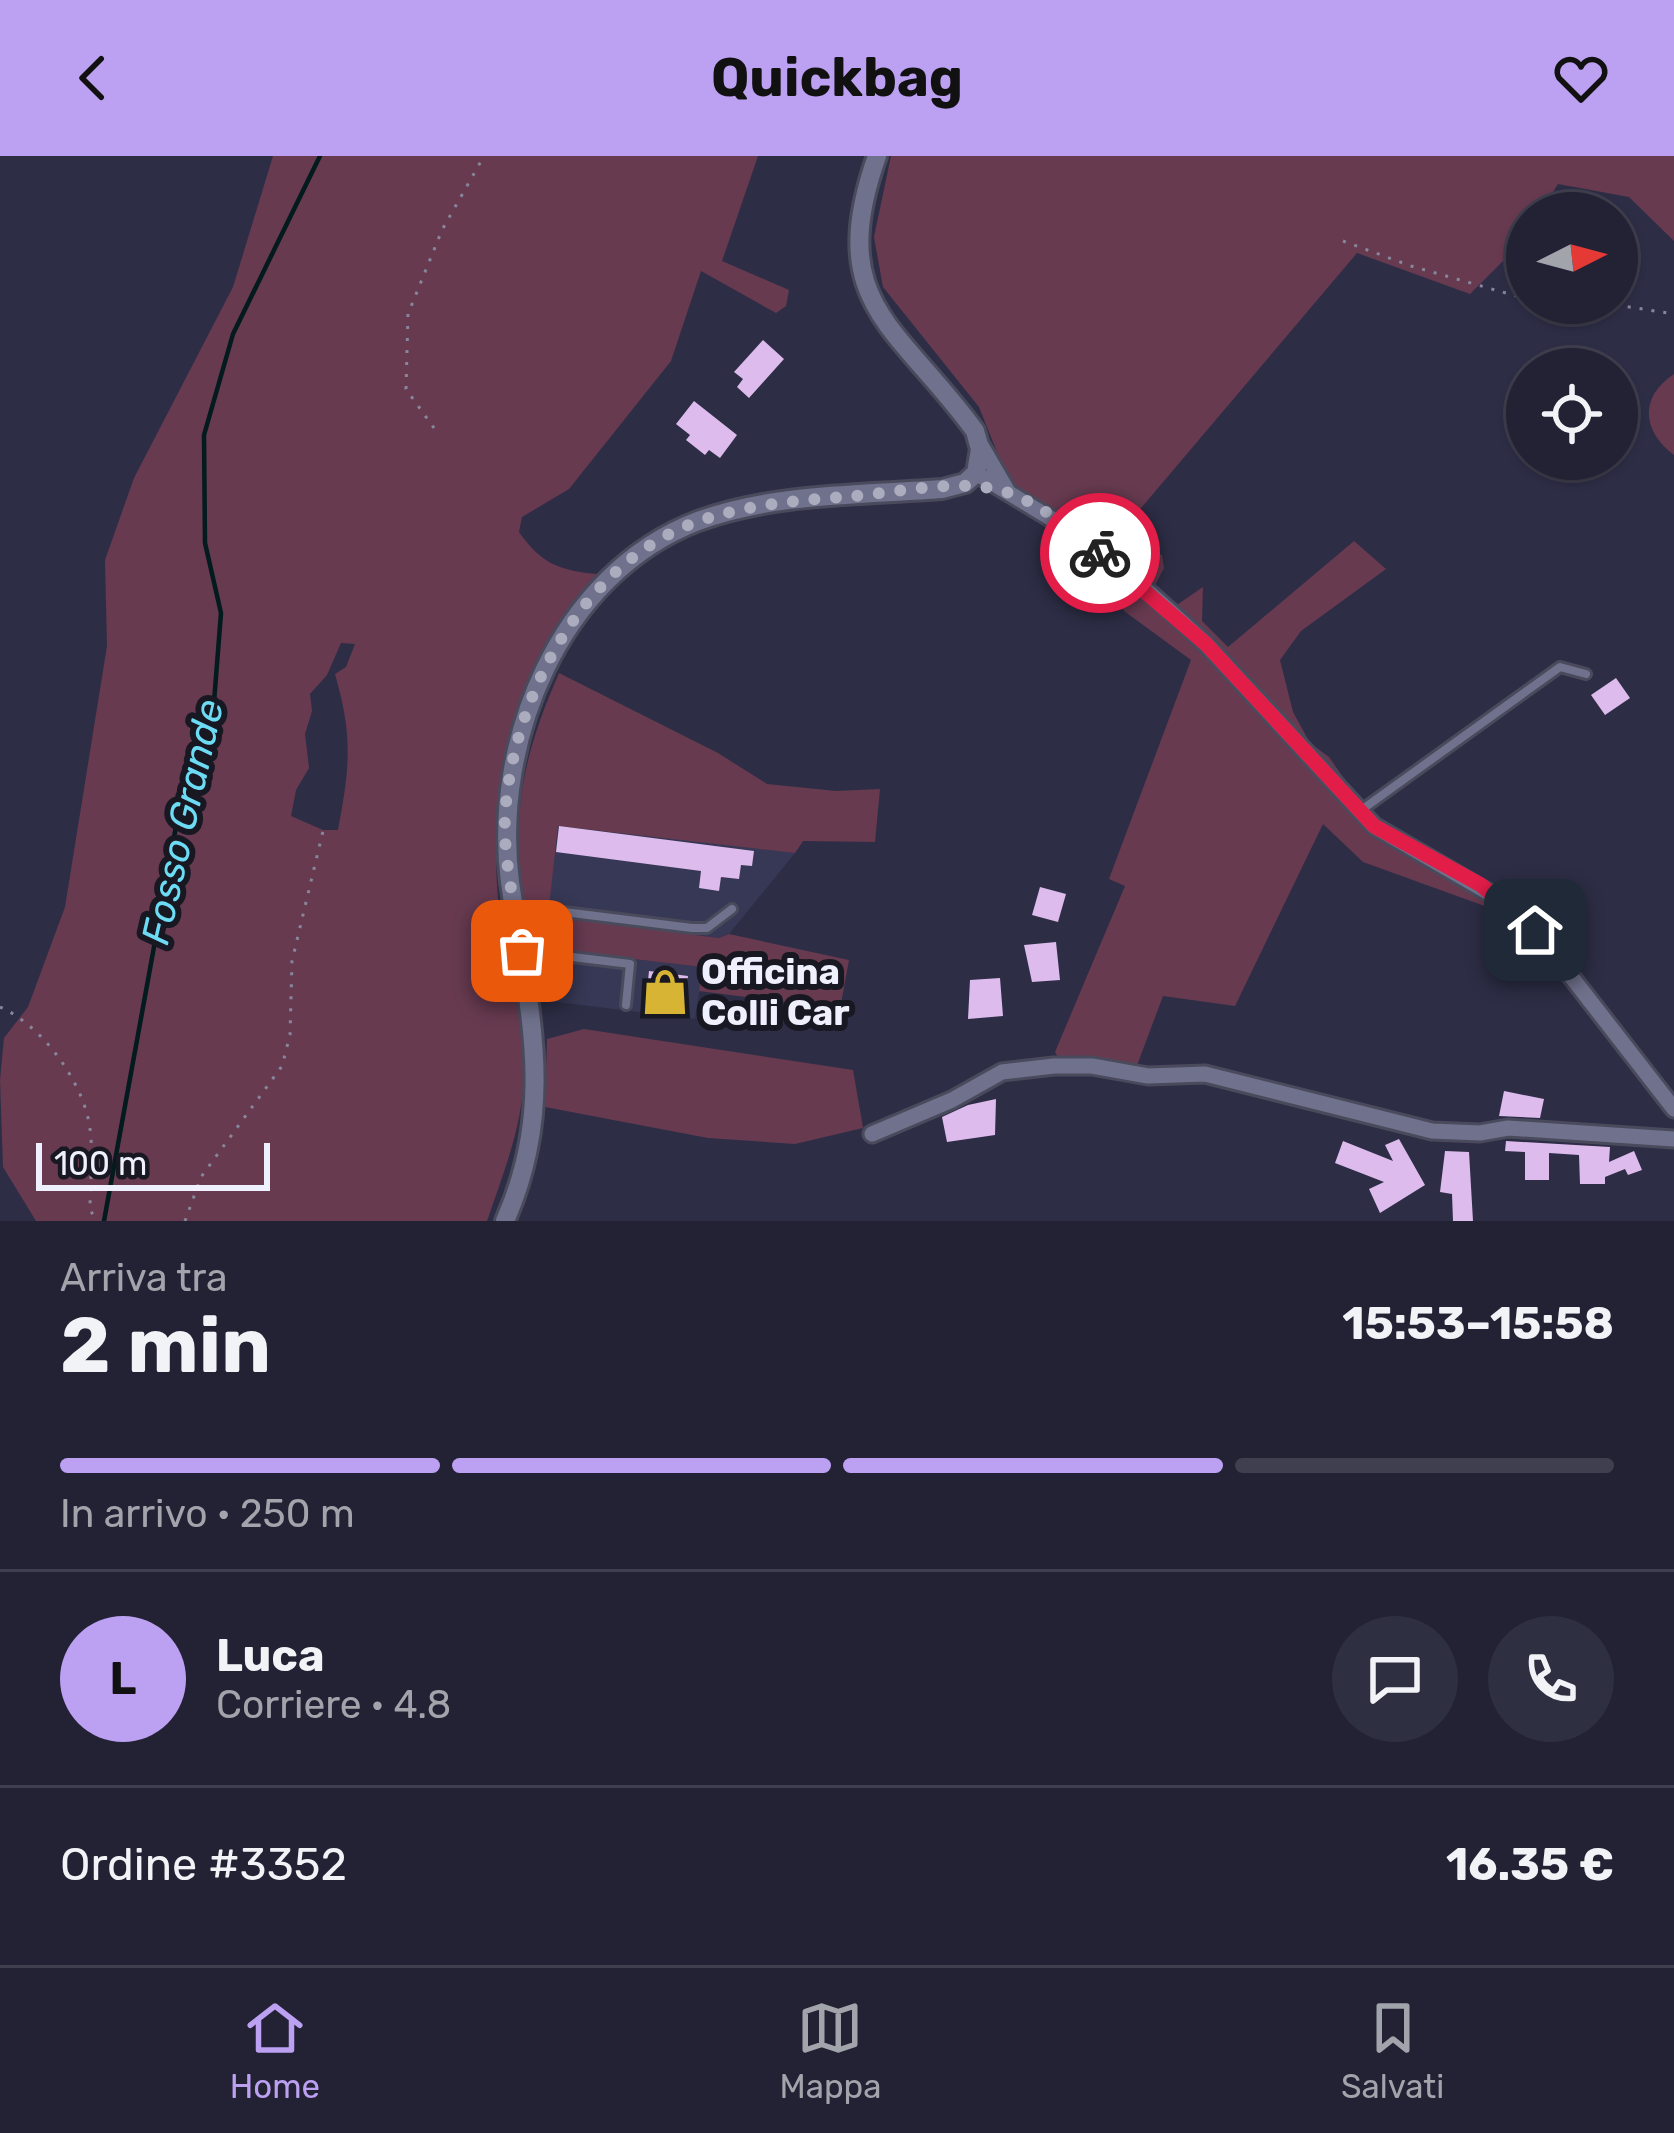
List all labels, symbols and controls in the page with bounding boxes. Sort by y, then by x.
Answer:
icon: back [60,45,126,111]
icon: heart [1548,45,1614,111]
text: Quickbag [711,46,963,110]
north arrow [1506,192,1638,324]
map controls [1506,192,1638,480]
button: locate [1506,348,1638,480]
courier [1040,493,1160,613]
icon: bike [1067,520,1133,586]
water label: Fosso Grande [133,695,234,949]
pin [1484,879,1586,981]
icon: home [1502,897,1568,963]
pin [471,900,573,1002]
icon: bag [489,918,555,984]
place label: Officina Colli Car [701,950,850,1034]
shop icon: Officina Colli Car [640,967,690,1017]
scale bar [36,1137,270,1190]
text: 100 m [54,1144,147,1183]
text: Arriva tra [60,1255,228,1301]
text: 15:53–15:58 [1342,1297,1614,1350]
text: 2 min [60,1299,271,1392]
text: In arrivo · 250 m [60,1491,355,1537]
button: chat [1332,1616,1458,1742]
button: phone [1488,1616,1614,1742]
text: Luca [216,1629,324,1682]
text: L [110,1652,136,1705]
text: Corriere · 4.8 [216,1682,451,1728]
text: Ordine #3352 [60,1838,347,1891]
text: 16.35 € [1446,1838,1614,1891]
tab: Home [230,1995,320,2106]
tab: Mappa [780,1995,881,2106]
tab: Salvati [1341,1995,1444,2106]

